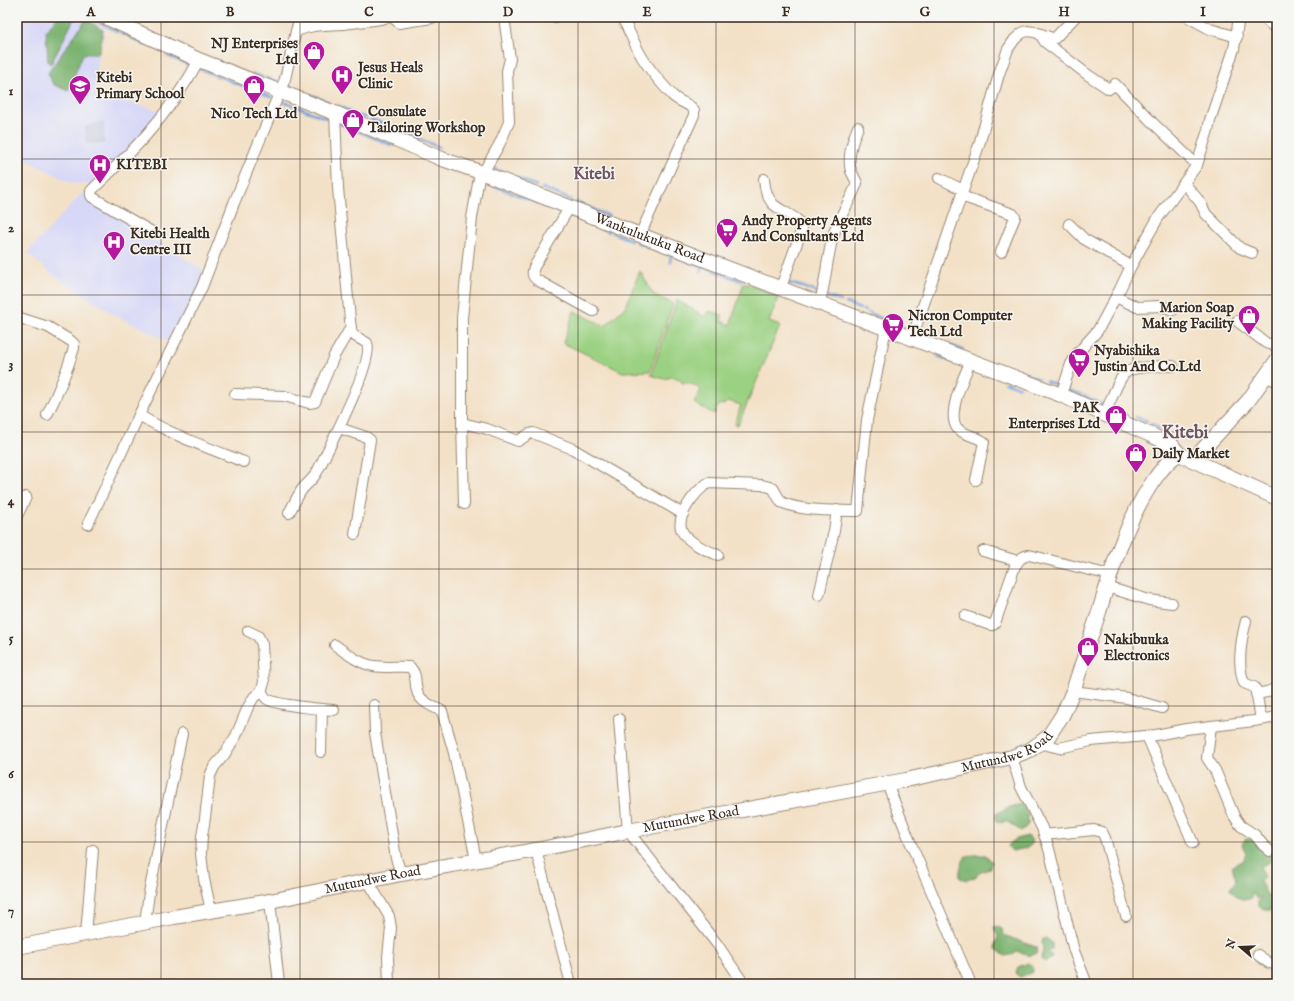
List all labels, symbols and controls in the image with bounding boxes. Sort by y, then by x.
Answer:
text: A [86,4,97,21]
text: B [226,4,235,21]
text: C [364,4,374,21]
text: D [503,4,514,21]
text: E [642,4,652,21]
text: F [782,4,791,21]
text: G [920,4,931,21]
text: H [1058,4,1070,21]
text: I [1200,4,1206,21]
place label: NJ Enterprises Ltd [210,35,299,69]
shop icon: NJ Enterprises Ltd [301,39,327,72]
place label: Jesus Heals Clinic [356,59,423,93]
hospital icon: Jesus Heals Clinic [329,63,355,96]
place label: Kitebi Primary School [96,69,186,103]
school or university icon: Kitebi Primary School [67,73,93,106]
shop icon: Nico Tech Ltd [241,73,267,106]
text: 1 [9,83,14,100]
place label: Consulate Tailoring Workshop [367,103,486,137]
place label: Nico Tech Ltd [210,105,298,123]
shop icon: Consulate Tailoring Workshop [340,107,366,140]
hospital icon: KITEBI [87,152,113,185]
place label: KITEBI [116,156,167,174]
district label: Kitebi [573,165,615,185]
street label: Wankulukuku Road [592,209,707,268]
place label: Andy Property Agents And Consultants Ltd [741,212,872,246]
supermarket icon: Andy Property Agents And Consultants Ltd [714,216,740,249]
text: 2 [8,220,14,237]
place label: Kitebi Health Centre III [130,225,210,259]
hospital icon: Kitebi Health Centre III [101,229,127,262]
place label: Marion Soap Making Facility [1142,299,1235,333]
shop icon: Marion Soap Making Facility [1236,303,1262,336]
place label: Nicron Computer Tech Ltd [907,307,1013,341]
supermarket icon: Nicron Computer Tech Ltd [880,311,906,344]
place label: Nyabishika Justin And Co.Ltd [1092,342,1201,376]
supermarket icon: Nyabishika Justin And Co.Ltd [1066,346,1092,379]
text: 3 [9,356,14,373]
place label: PAK Enterprises Ltd [1009,399,1101,433]
shop icon: PAK Enterprises Ltd [1103,403,1129,436]
district label: Kitebi [1162,422,1208,445]
shop icon: Daily Market [1123,441,1149,474]
place label: Daily Market [1152,445,1230,463]
text: 4 [8,493,15,510]
text: 5 [9,630,14,647]
place label: Nakibuuka Electronics [1103,631,1170,665]
shop icon: Nakibuuka Electronics [1075,635,1101,668]
street label: Mutundwe Road [959,728,1058,777]
text: 6 [8,766,14,783]
street label: Mutundwe Road [641,802,741,837]
street label: Mutundwe Road [323,862,423,898]
text: 7 [8,903,14,920]
north arrow [1220,927,1260,967]
text: N [1223,937,1240,952]

